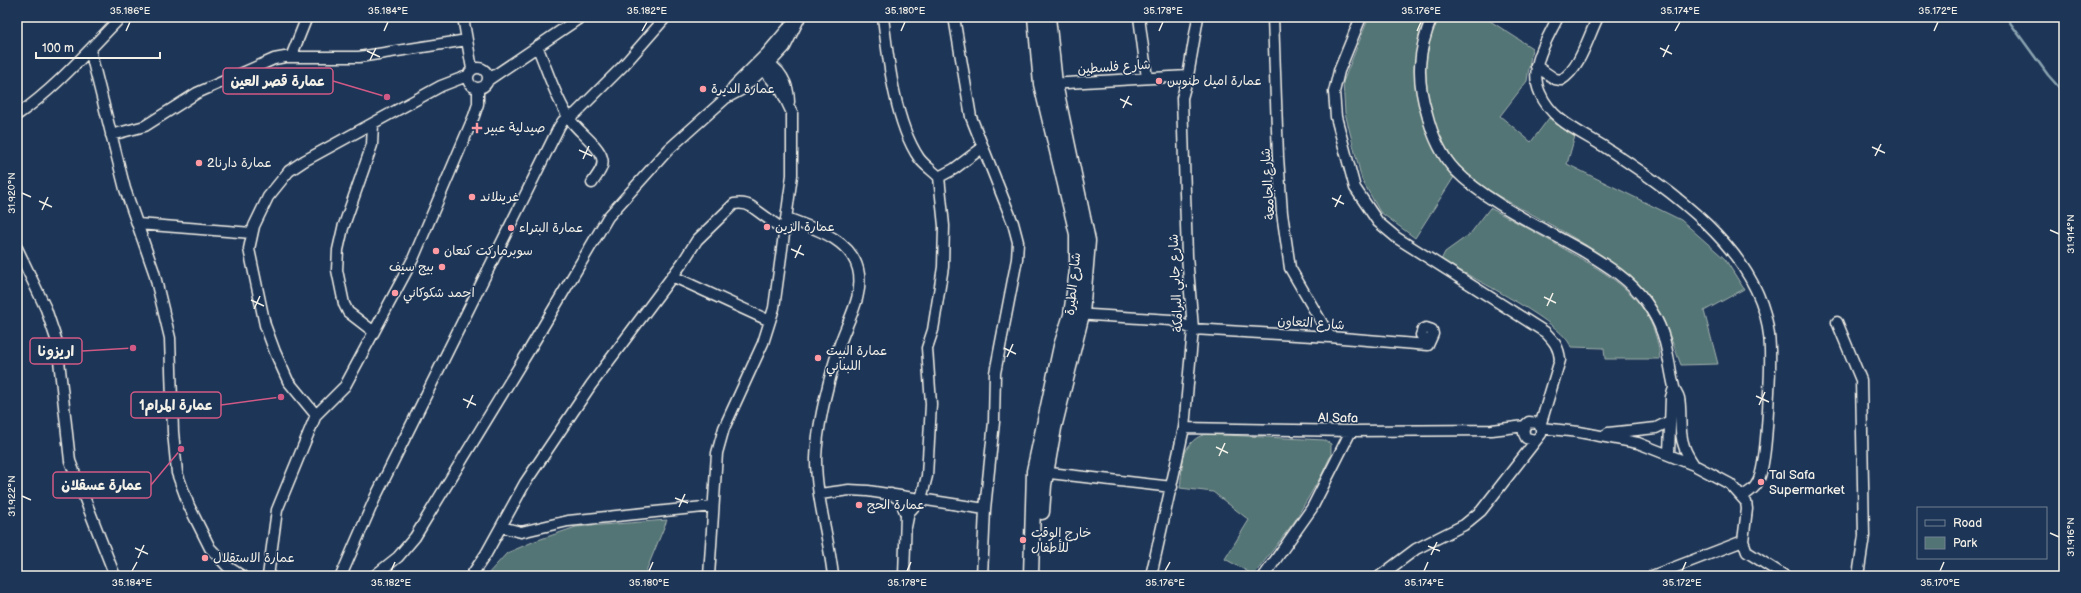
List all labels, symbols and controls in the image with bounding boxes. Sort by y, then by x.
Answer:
text: 35.186°E [110,5,151,17]
text: 35.184°E [368,5,409,17]
text: 35.182°E [627,5,668,17]
text: 35.180°E [885,5,926,17]
text: 35.178°E [1143,5,1183,17]
text: 35.176°E [1401,5,1441,17]
text: 35.174°E [1660,5,1700,17]
text: 35.172°E [1918,5,1958,17]
scale bar [36,34,160,60]
text: 100 m [42,41,74,56]
street label: شارع فلسطين [1077,56,1151,79]
callout: عمارة قصر العين [223,68,333,94]
text: عمارة قصر العين [231,73,325,90]
place label: عمارة اميل طنوس [1167,73,1262,89]
marker: عمارة اميل طنوس [1154,76,1164,86]
place label: عمارة الديرة [711,81,775,97]
marker: عمارة الديرة [698,84,708,94]
place label: صيدلية عبير [484,120,545,136]
marker: صيدلية عبير [472,123,482,133]
street label: شارع الجامعة [1258,148,1279,220]
place label: عمارة دارنا2 [207,155,272,171]
marker: عمارة دارنا2 [194,158,204,168]
text: 31.920°N [6,172,18,214]
place label: غرينلاند [480,189,519,205]
marker: غرينلاند [467,192,477,202]
text: 31.914°N [2065,214,2077,254]
place label: عمارة الزين [775,219,835,235]
place label: عمارة البتراء [519,220,584,236]
marker: عمارة الزين [762,222,772,232]
marker: عمارة البتراء [506,223,516,233]
street label: شارع جابي البرامكة [1165,233,1190,333]
place label: سوبرماركت كنعان [444,243,533,259]
marker: سوبرماركت كنعان [431,246,441,256]
street label: شارع الطيرة [1062,252,1085,316]
place label: بيج سيف [389,259,434,276]
marker: بيج سيف [437,262,447,272]
place label: احمد شكوكاني [403,285,475,304]
marker: احمد شكوكاني [390,288,400,298]
street label: شارع التعاون [1277,313,1345,334]
callout: اريزونا [30,338,82,364]
text: اريزونا [38,343,75,360]
place label: عمارة البيت اللبناني [826,343,888,377]
marker: عمارة البيت اللبناني [813,353,823,363]
callout: عمارة المرام1 [131,392,221,418]
text: عمارة المرام1 [139,397,213,416]
street label: Al Safa [1318,410,1358,426]
place label: Tal Safa Supermarket [1769,467,1845,498]
callout: عمارة عسقلان [53,472,151,498]
text: 31.922°N [6,475,18,517]
text: عمارة عسقلان [61,477,143,494]
marker: Tal Safa Supermarket [1756,477,1766,487]
place label: عمارة الحج [867,497,925,514]
marker: عمارة الحج [854,500,864,510]
legend [1917,507,2047,559]
text: Road [1953,516,1982,531]
text: 31.916°N [2065,517,2077,557]
place label: خارج الوقت للأطفال [1031,525,1092,556]
marker: خارج الوقت للأطفال [1018,535,1028,545]
text: Park [1953,536,1977,551]
place label: عمارة الاستقلال [213,550,295,566]
marker: عمارة الاستقلال [200,553,210,563]
text: 35.184°E [112,577,153,589]
text: 35.182°E [371,577,412,589]
text: 35.180°E [629,577,670,589]
text: 35.178°E [887,577,927,589]
text: 35.176°E [1145,577,1185,589]
text: 35.174°E [1404,577,1444,589]
text: 35.172°E [1662,577,1702,589]
text: 35.170°E [1920,577,1960,589]

